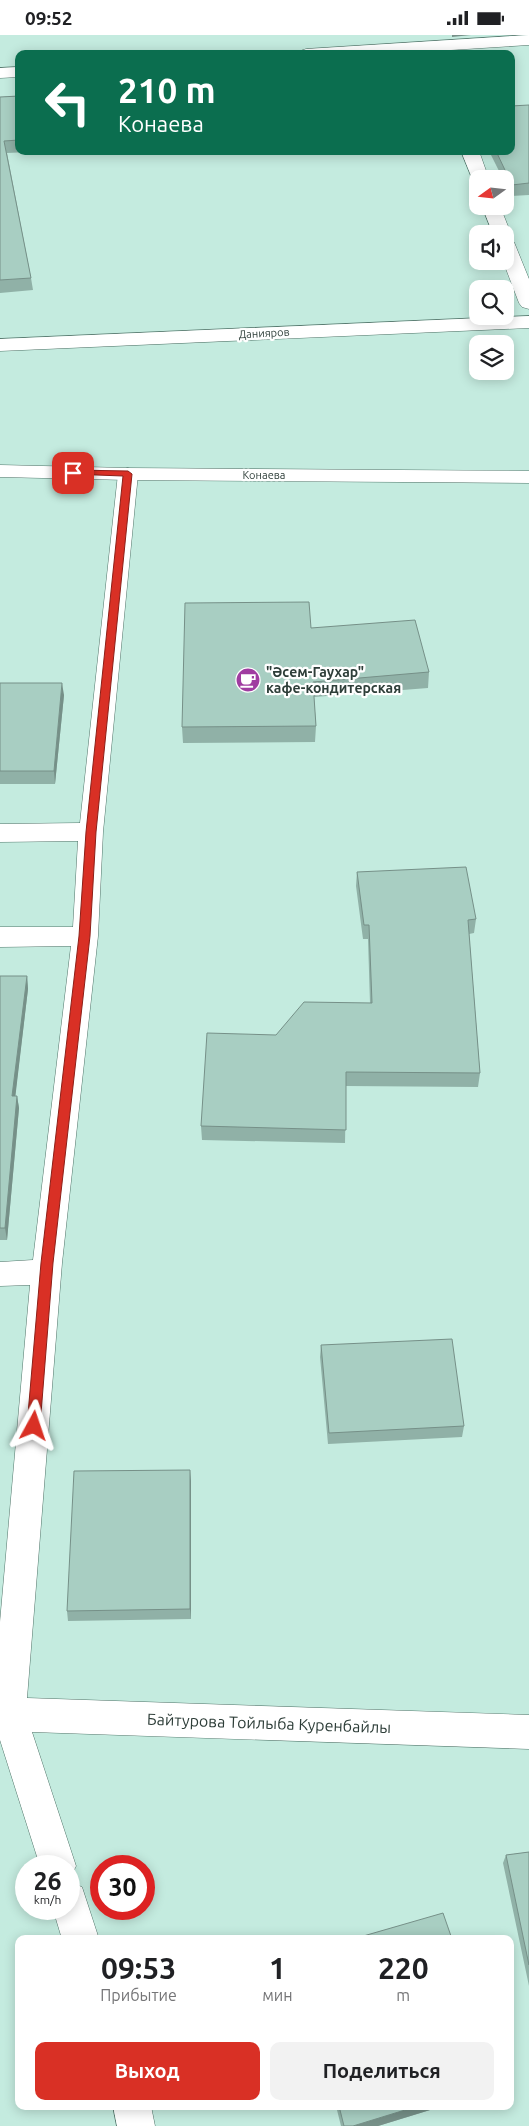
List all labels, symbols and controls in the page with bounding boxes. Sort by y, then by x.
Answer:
text: 09:52 [25,7,73,29]
icon: left [35,70,100,135]
text: 210 m [118,70,216,110]
text: Конаева [118,111,204,136]
north arrow [469,170,514,215]
map controls [469,170,514,380]
button: sound [469,225,514,270]
button: search [469,280,514,325]
street label: Данияров [238,326,290,340]
button: layers [469,335,514,380]
pin [52,452,94,494]
icon: arrive [59,459,87,487]
street label: Конаева [243,469,285,481]
place label: "Әсем-Гаухар" кафе-кондитерская [266,664,401,696]
cafe icon: "Әсем-Гаухар" кафе-кондитерская [235,667,261,693]
position arrow [7,1399,59,1451]
street label: Байтурова Тойлыба Куренбайлы [147,1710,391,1736]
speed limit sign: 30 [90,1855,155,1920]
text: 26 [33,1867,62,1895]
text: km/h [34,1893,61,1906]
text: 09:53 [101,1951,176,1985]
text: 1 [269,1951,286,1985]
text: 220 [378,1951,429,1985]
text: Прибытие [100,1986,177,2004]
text: мин [262,1986,293,2004]
text: m [396,1986,410,2004]
button: Выход [35,2042,260,2100]
button: Поделиться [270,2042,494,2100]

